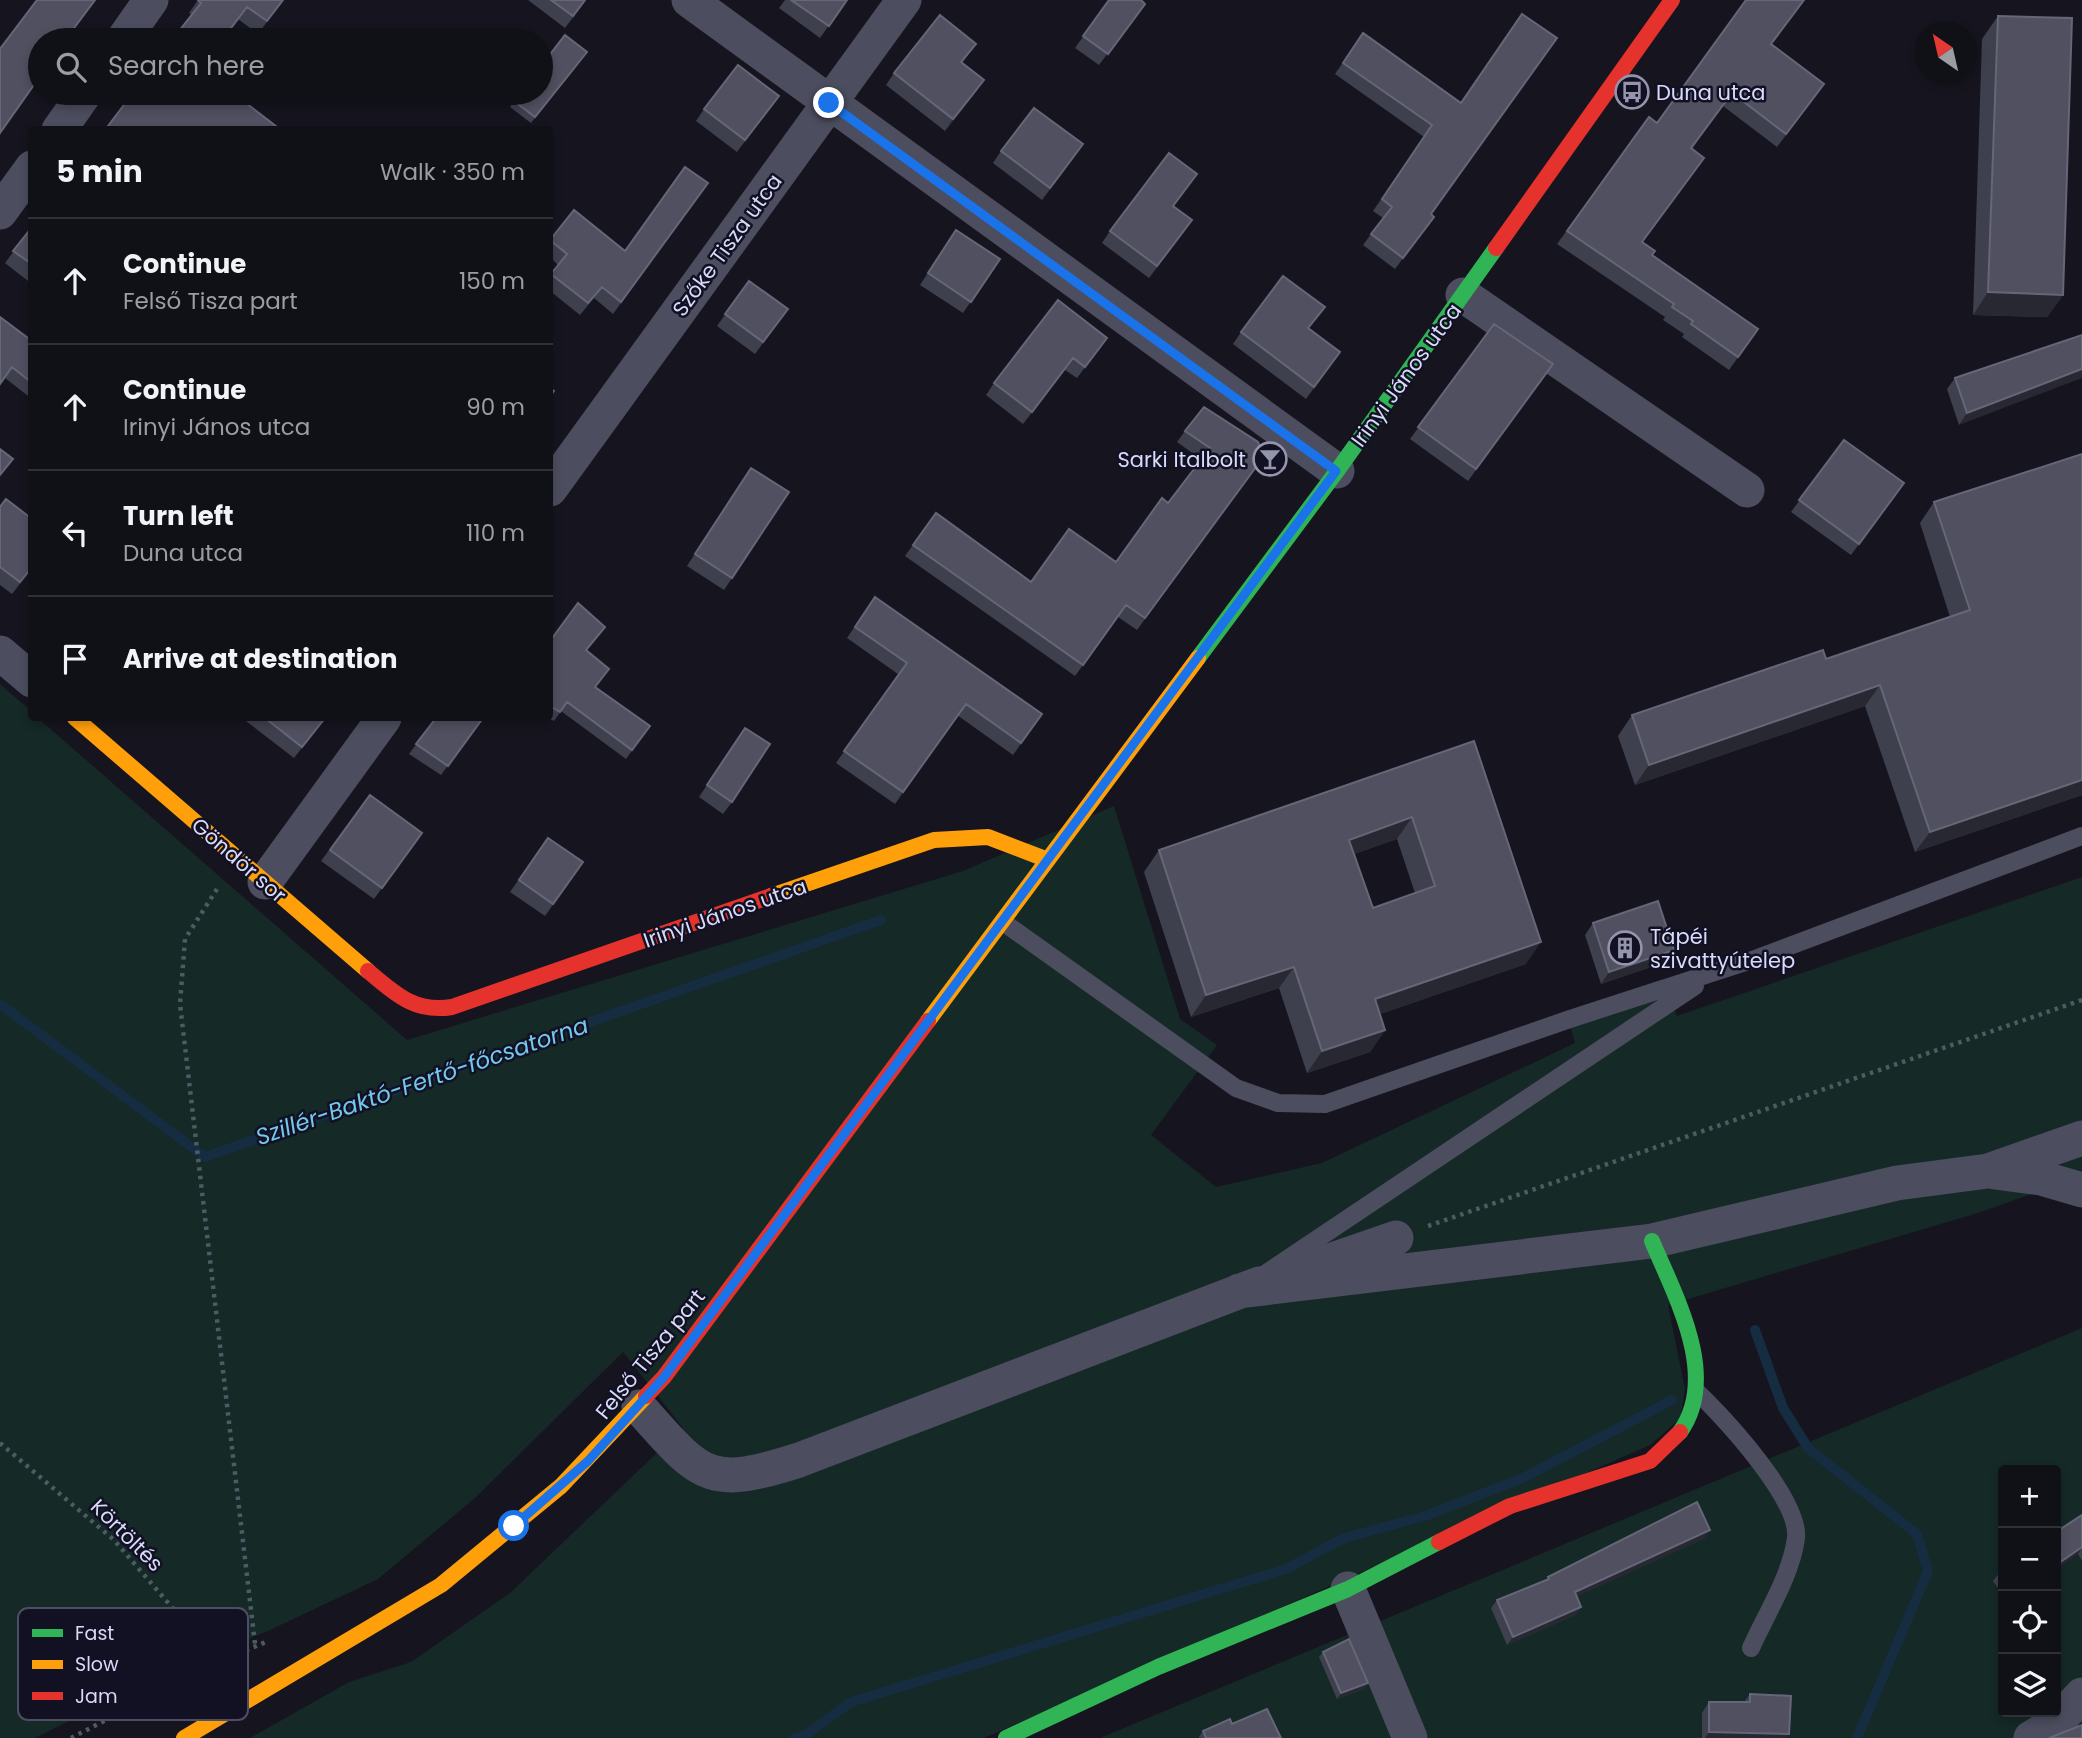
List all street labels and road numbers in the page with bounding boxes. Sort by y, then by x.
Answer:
street label: Szőke Tisza utca [665,168,789,322]
street label: Irinyi János utca [1344,297,1468,453]
street label: Göndör sor [186,811,293,909]
street label: Irinyi János utca [639,871,811,955]
street label: Felső Tisza part [589,1283,711,1425]
street label: Körtöltés [84,1492,170,1578]

